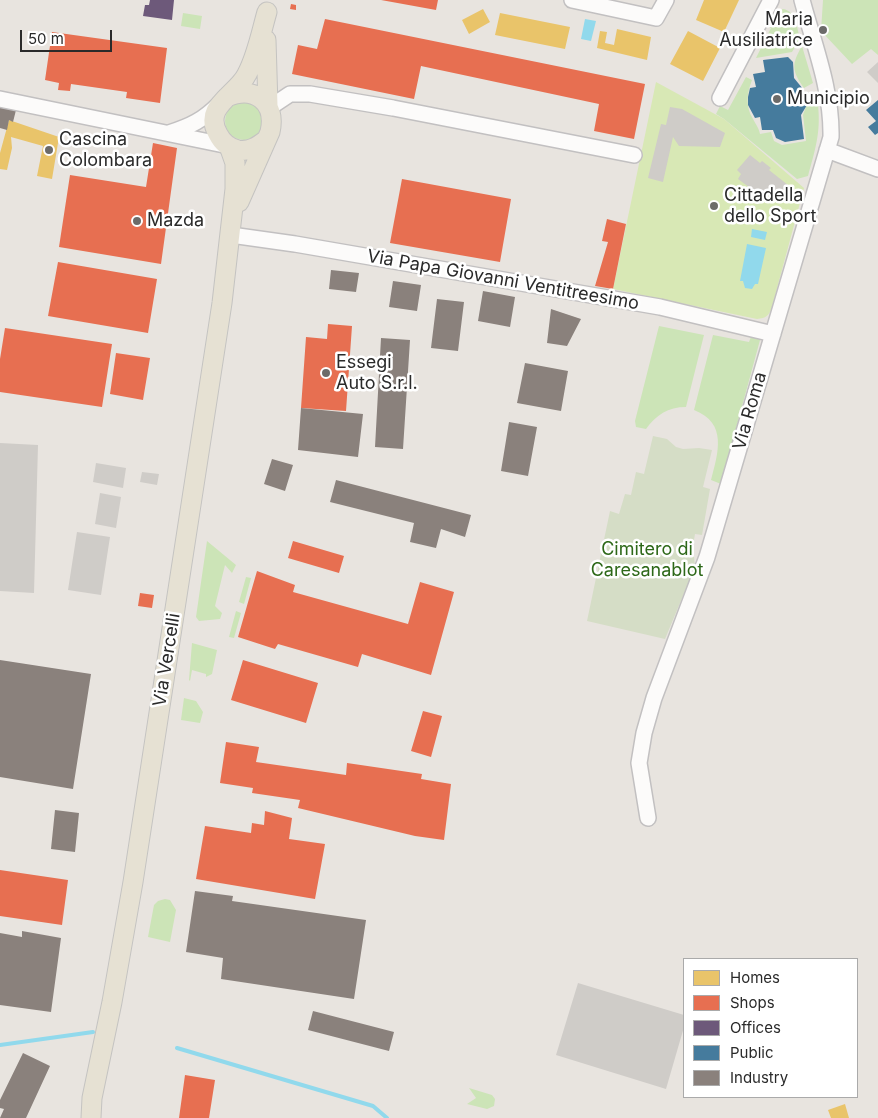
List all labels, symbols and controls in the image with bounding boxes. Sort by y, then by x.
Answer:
place label: Maria Ausiliatrice [719,9,813,52]
scale bar [22,20,115,52]
marker: Maria Ausiliatrice [817,24,829,36]
text: 50 m [28,29,64,48]
place label: Municipio [787,88,870,110]
marker: Municipio [771,93,783,105]
place label: Cascina Colombara [59,129,152,172]
marker: Cascina Colombara [43,144,55,156]
place label: Cittadella dello Sport [724,185,816,228]
marker: Cittadella dello Sport [708,200,720,212]
place label: Mazda [147,210,204,232]
marker: Mazda [131,215,143,227]
street label: Via Papa Giovanni Ventitreesimo [365,245,641,315]
place label: Essegi Auto S.r.l. [336,352,418,394]
marker: Essegi Auto S.r.l. [320,367,332,379]
street label: Via Roma [729,370,771,452]
park label: Cimitero di Caresanablot [591,539,703,582]
street label: Via Vercelli [149,612,185,708]
legend [683,958,858,1098]
text: Homes [730,968,780,987]
text: Shops [730,993,775,1012]
text: Offices [730,1018,781,1037]
text: Public [730,1043,773,1062]
text: Industry [730,1068,788,1087]

